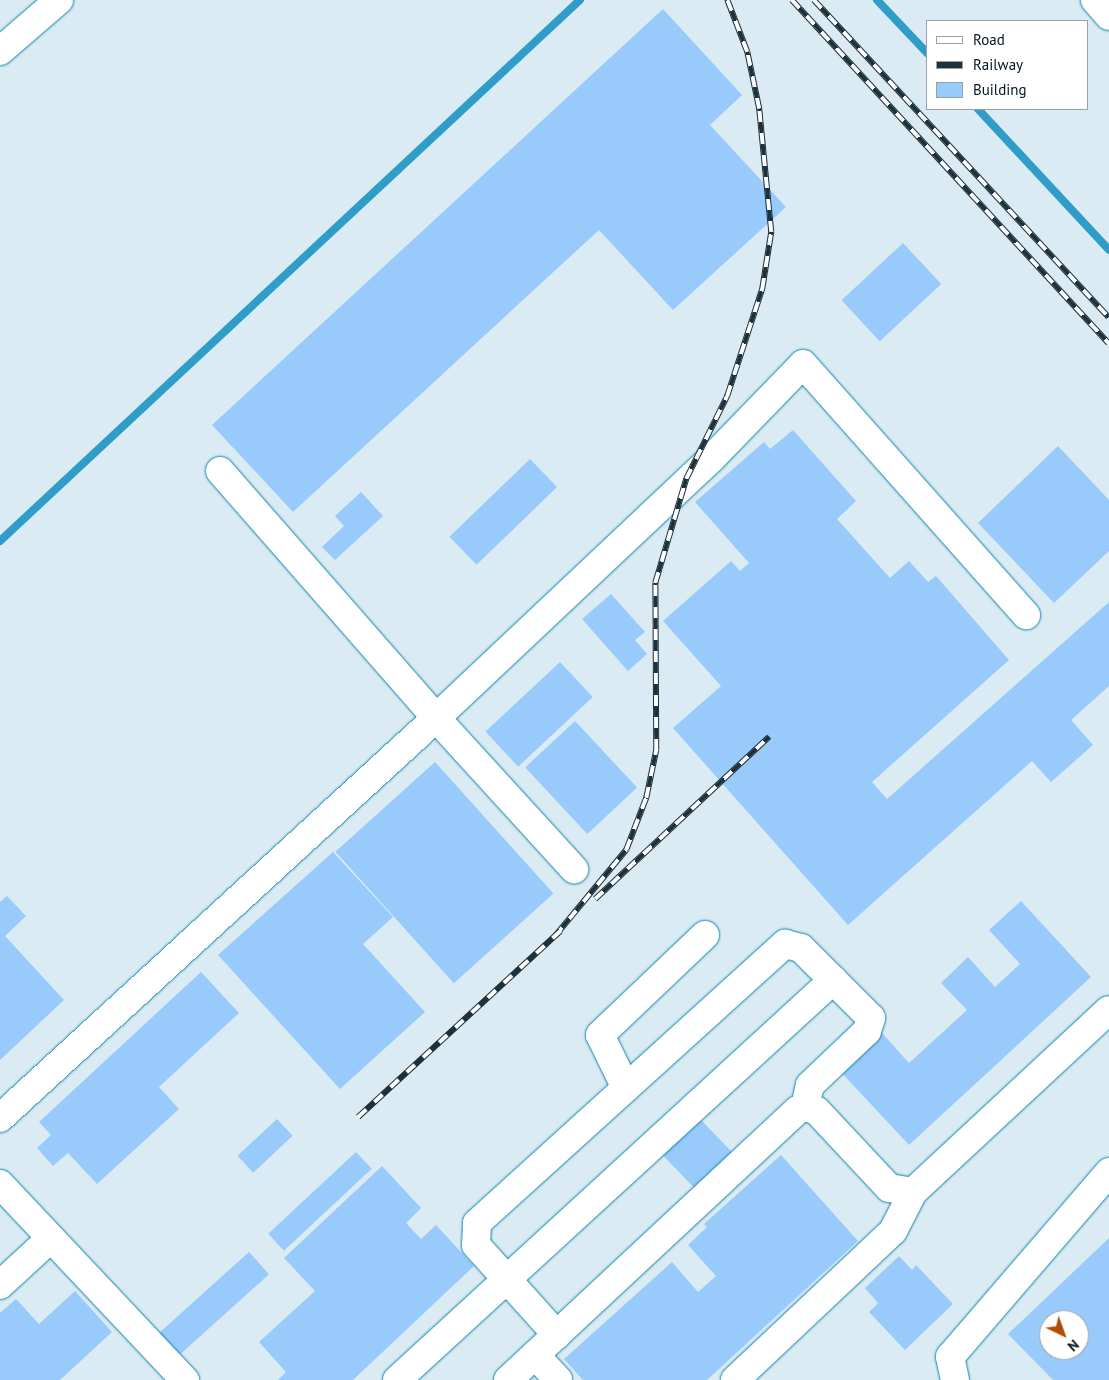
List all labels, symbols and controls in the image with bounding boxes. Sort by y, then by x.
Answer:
legend [926,20,1089,110]
text: Road [973,30,1005,49]
text: Railway [973,55,1023,74]
text: Building [973,80,1027,99]
north arrow [1039,1310,1089,1360]
text: N [1064,1336,1083,1355]

